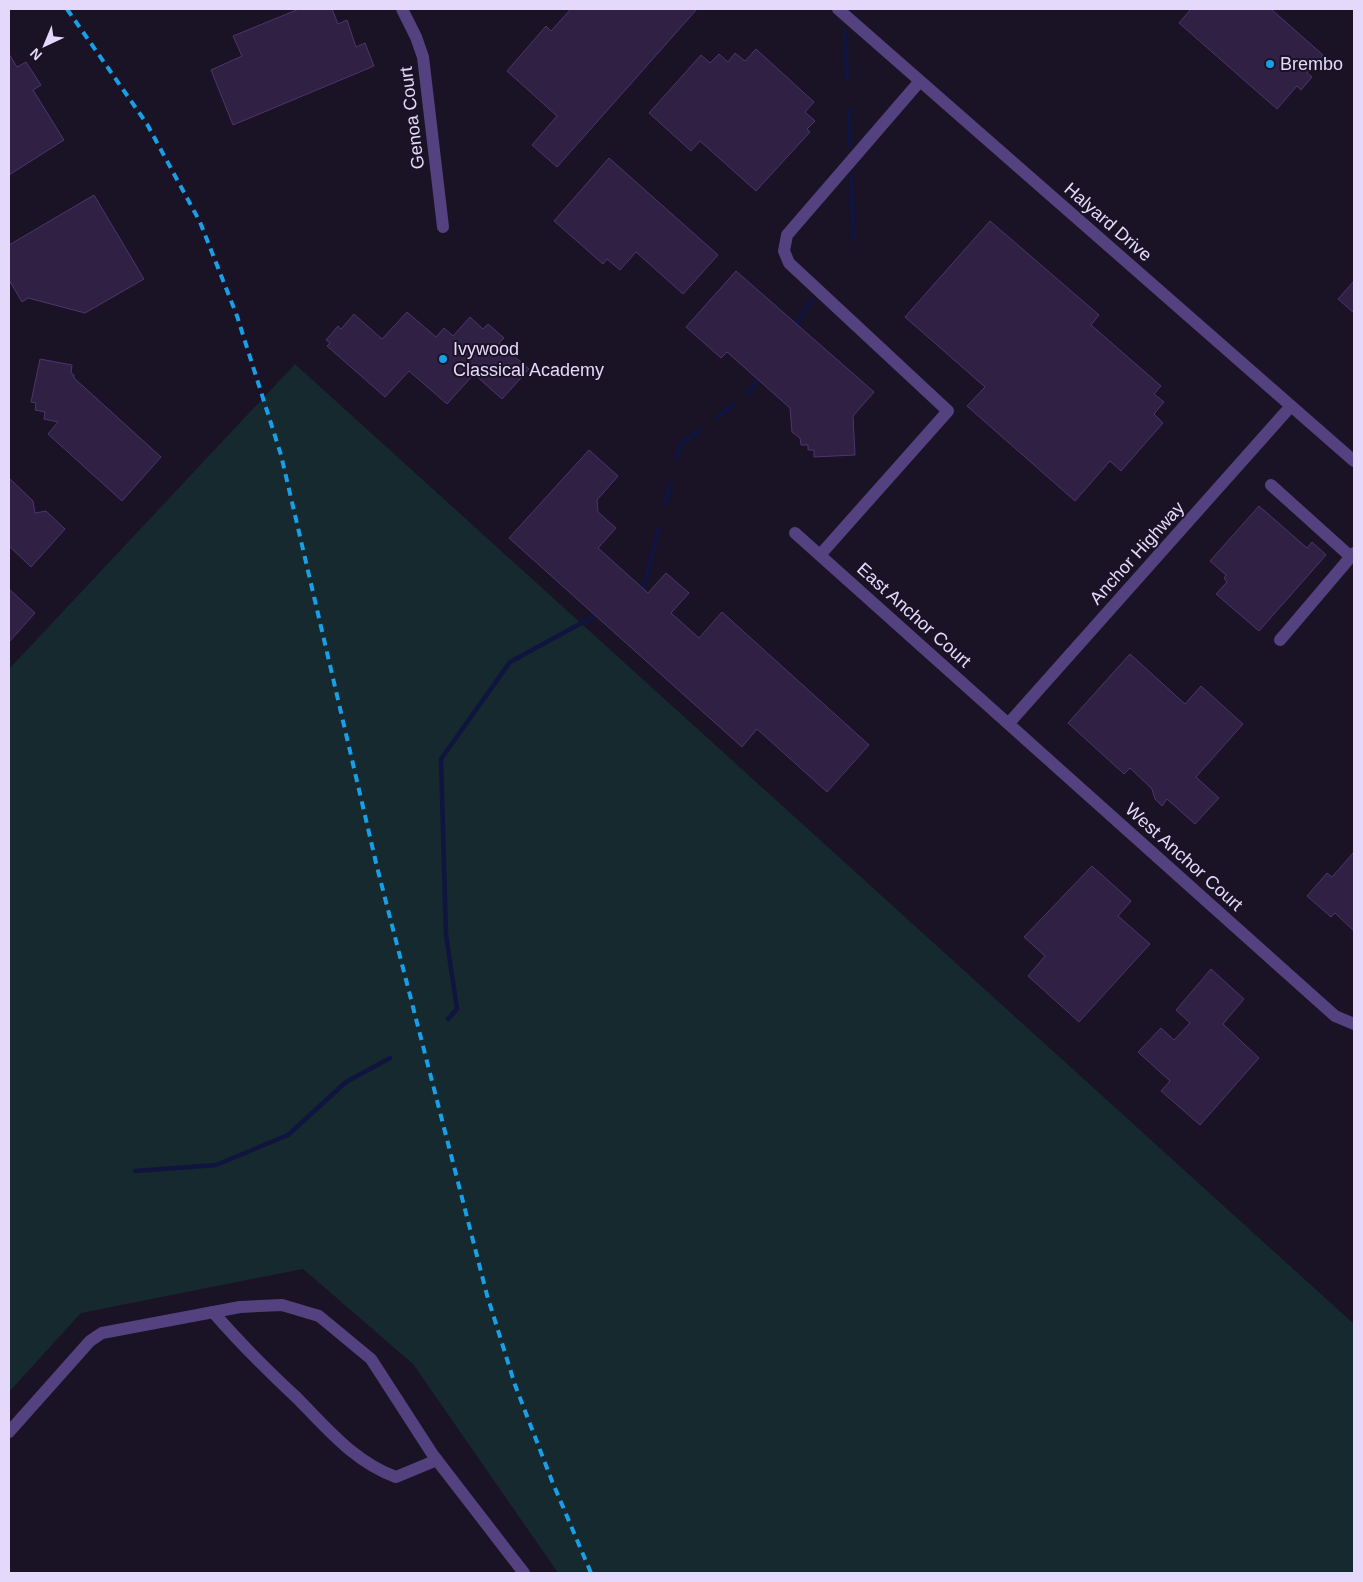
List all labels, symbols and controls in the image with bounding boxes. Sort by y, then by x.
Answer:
north arrow [20,20,70,70]
text: N [27,45,45,64]
place label: Brembo [1280,54,1343,74]
marker: Brembo [1264,58,1276,70]
street label: Genoa Court [396,66,428,170]
street label: Halyard Drive [1060,179,1156,265]
place label: Ivywood Classical Academy [453,339,604,380]
marker: Ivywood Classical Academy [437,353,449,365]
street label: Anchor Highway [1086,498,1188,608]
street label: East Anchor Court [853,559,975,671]
street label: West Anchor Court [1121,799,1247,915]

